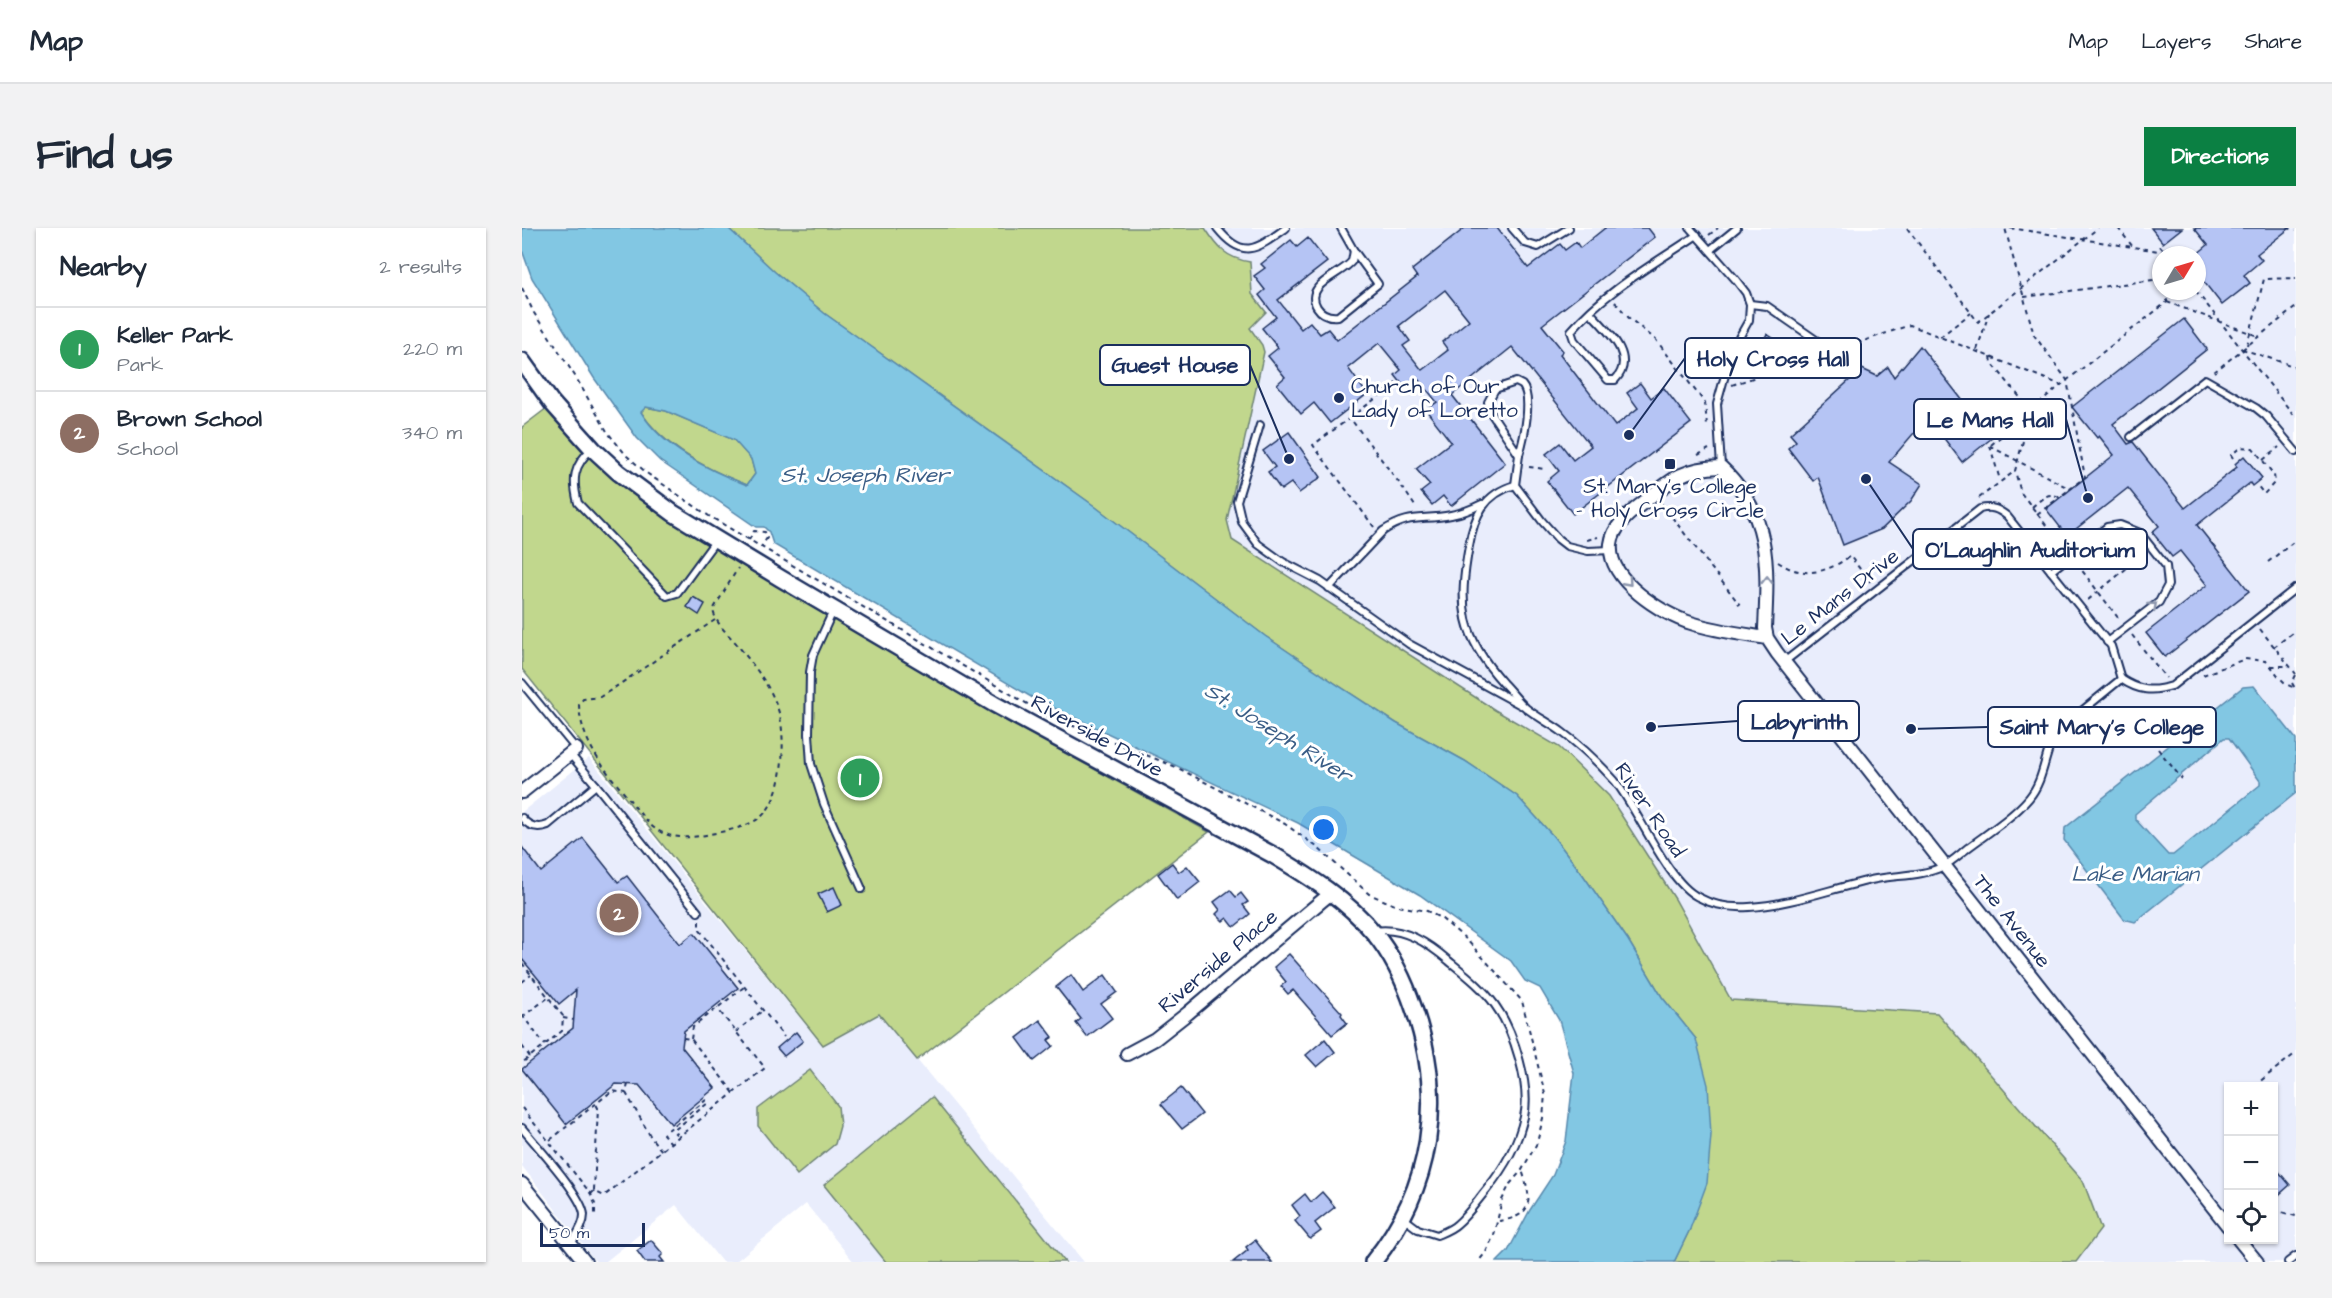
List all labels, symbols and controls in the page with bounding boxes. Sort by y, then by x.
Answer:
text: Map [30,22,83,61]
text: Map [2068,27,2108,56]
text: Layers [2141,27,2211,56]
text: Share [2244,27,2302,56]
text: Find us [36,127,173,185]
button: Directions [2144,127,2296,186]
north arrow [2152,246,2206,300]
text: Nearby [60,249,147,285]
text: 2 results [379,253,462,281]
text: Keller Park [117,320,233,351]
text: 1 [78,335,81,363]
text: 220 m [403,335,462,363]
callout: Holy Cross Hall [1685,338,1861,378]
text: Holy Cross Hall [1697,344,1850,377]
callout: Guest House [1100,345,1250,385]
text: Guest House [1112,350,1239,381]
text: Park [117,351,163,379]
place label: Church of Our Lady of Loretto [1351,372,1518,427]
marker: Church of Our Lady of Loretto [1332,391,1346,405]
callout: Le Mans Hall [1914,399,2066,439]
text: Brown School [117,404,262,435]
text: Le Mans Hall [1926,405,2054,436]
text: 2 [74,419,85,447]
text: 340 m [402,419,462,447]
text: School [117,435,178,463]
marker: St. Mary's College - Holy Cross Circle [1663,457,1677,471]
water label: St. Joseph River [781,460,952,491]
place label: St. Mary's College - Holy Cross Circle [1576,472,1764,527]
callout: O'Laughlin Auditorium [1913,529,2147,569]
text: O'Laughlin Auditorium [1925,535,2136,567]
street label: Le Mans Drive [1775,542,1905,652]
one-way arrow [1621,575,1632,586]
one-way arrow [1761,575,1773,584]
one-way arrow [2146,602,2157,613]
water label: St. Joseph River [1198,675,1360,792]
street label: Riverside Drive [1026,688,1168,784]
callout: Labyrinth [1738,701,1859,741]
text: Labyrinth [1750,707,1849,740]
callout: Saint Mary's College [1988,707,2216,747]
text: Saint Mary's College [1999,712,2204,745]
pin: 1 [840,756,880,800]
street label: River Road [1608,757,1693,863]
your location [1309,815,1338,844]
water label: Lake Marian [2071,859,2201,890]
street label: The Avenue [1966,868,2058,974]
pin: 2 [600,890,638,936]
street label: Riverside Place [1152,902,1284,1020]
map controls [2224,1082,2278,1244]
button: + [2224,1082,2278,1136]
button: − [2224,1136,2278,1190]
button: locate [2224,1190,2278,1244]
scale bar [540,1220,645,1248]
text: 50 m [549,1222,589,1244]

